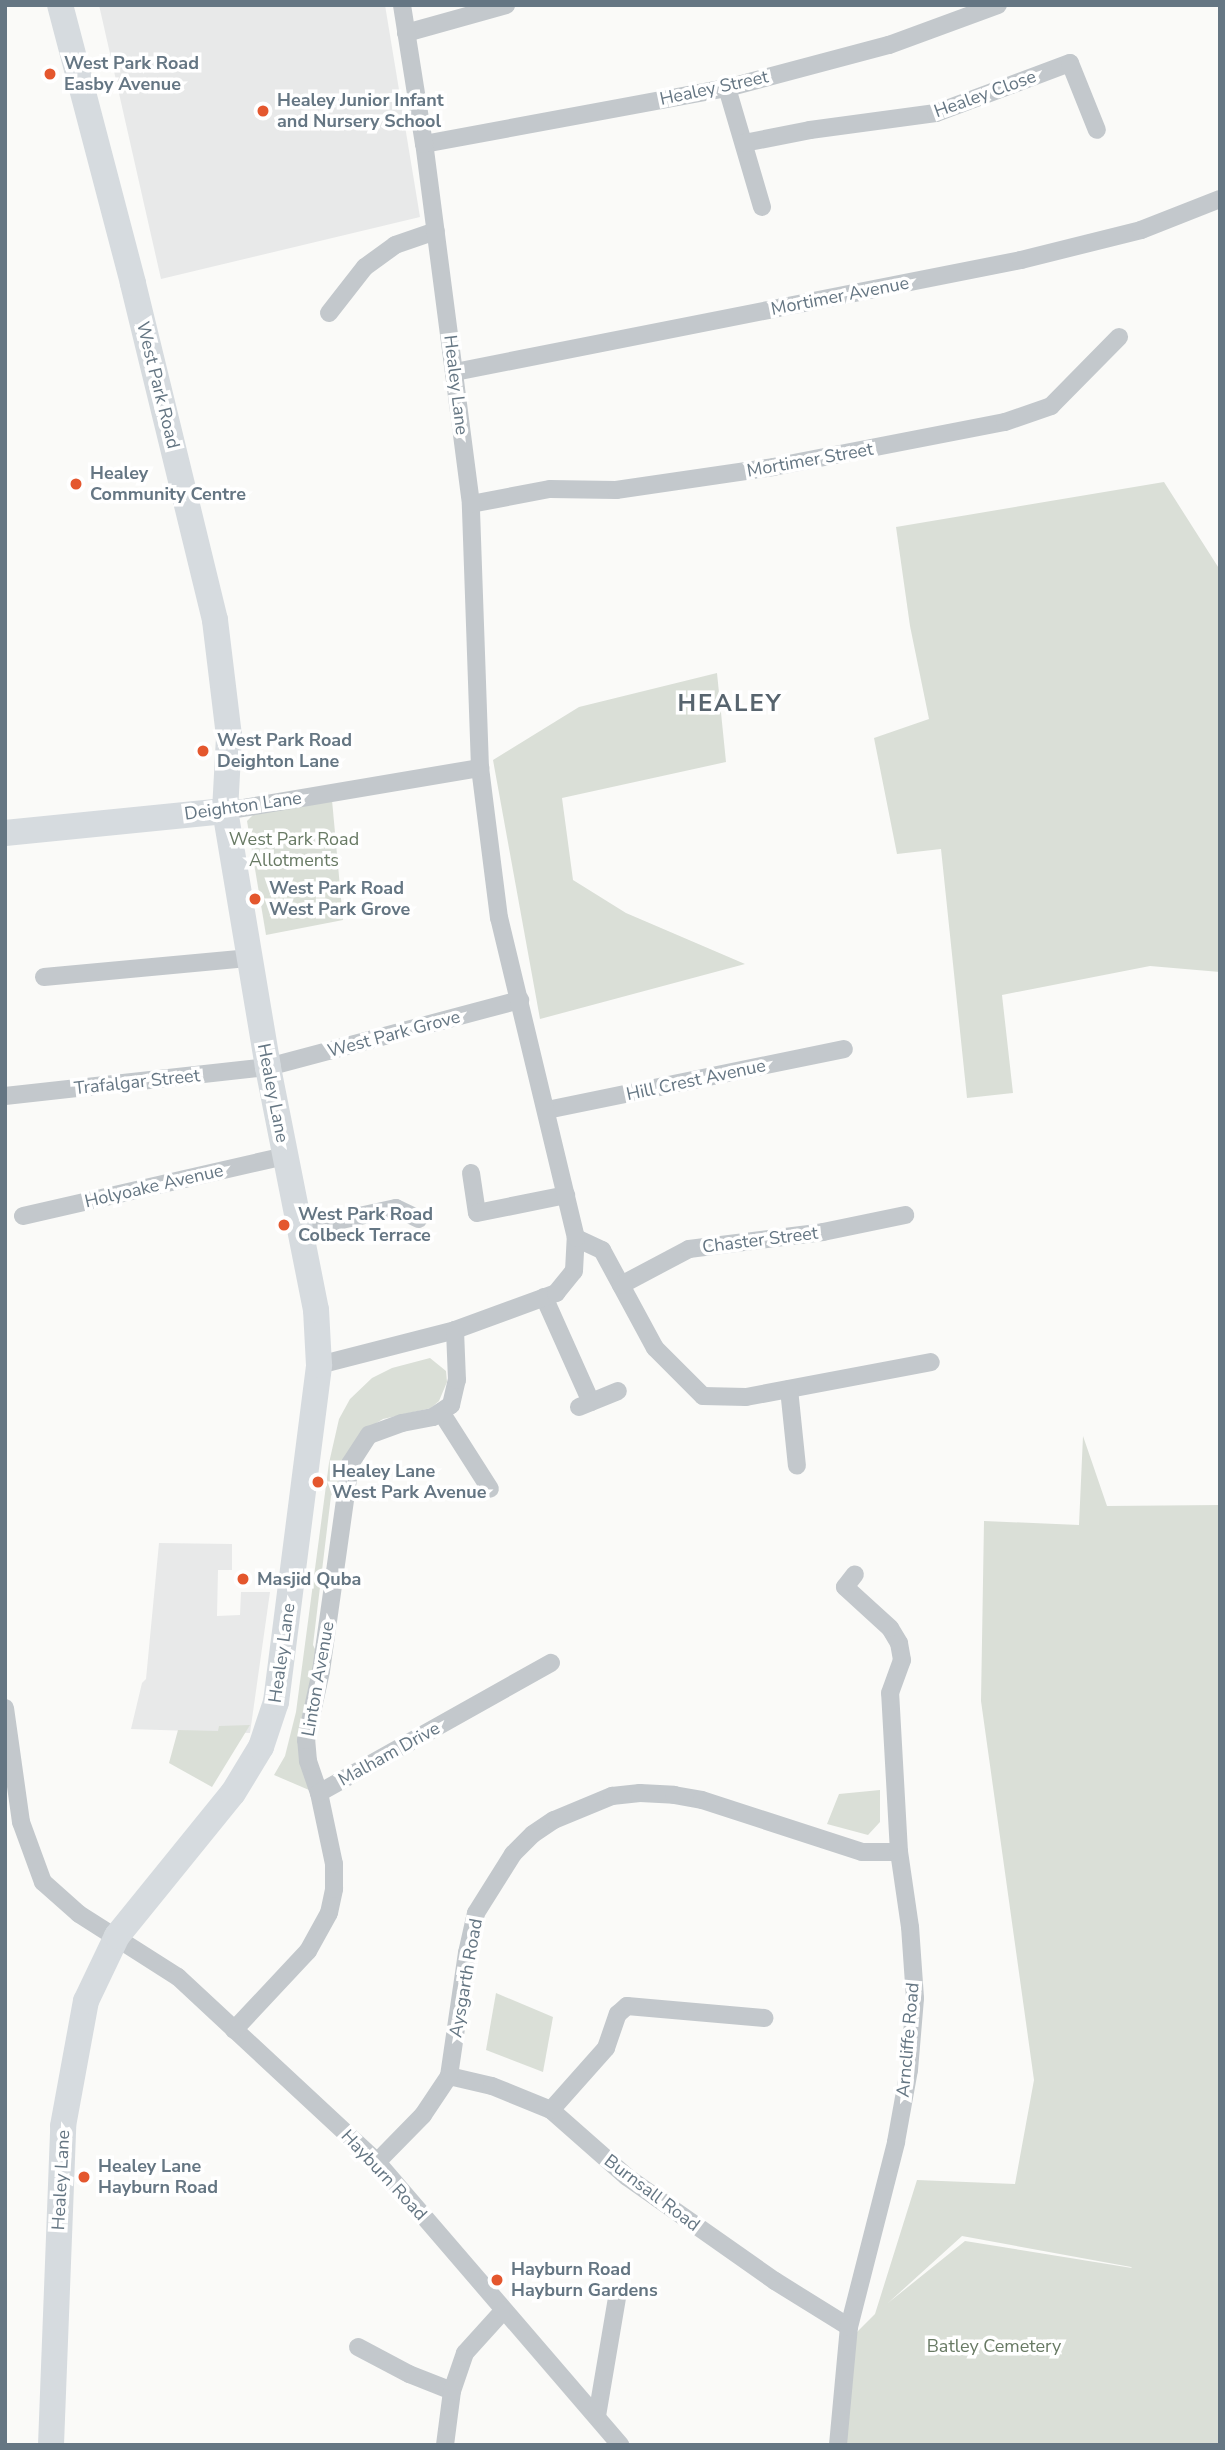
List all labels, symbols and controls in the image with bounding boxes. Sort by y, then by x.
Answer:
place label: West Park Road Easby Avenue [64,53,199,96]
marker: West Park Road Easby Avenue [42,66,58,82]
street label: Healey Street [658,66,770,110]
street label: Healey Close [931,66,1039,122]
place label: Healey Junior Infant and Nursery School [277,90,444,132]
marker: Healey Junior Infant and Nursery School [255,103,271,119]
street label: Mortimer Avenue [769,272,911,320]
street label: West Park Road [132,319,184,451]
street label: Healey Lane [439,334,473,436]
street label: Mortimer Street [745,438,875,482]
place label: Healey Community Centre [90,463,246,505]
marker: Healey Community Centre [68,476,84,492]
district label: HEALEY [678,690,782,718]
place label: West Park Road Deighton Lane [217,730,352,772]
marker: West Park Road Deighton Lane [195,743,211,759]
street label: Deighton Lane [183,787,303,825]
park label: West Park Road Allotments [229,829,359,872]
place label: West Park Road West Park Grove [269,878,410,920]
marker: West Park Road West Park Grove [247,891,263,907]
street label: West Park Grove [325,1006,463,1062]
street label: Healey Lane [253,1042,293,1144]
street label: Hill Crest Avenue [624,1055,768,1105]
street label: Trafalgar Street [73,1065,201,1099]
street label: Holyoake Avenue [83,1160,225,1212]
place label: West Park Road Colbeck Terrace [298,1204,433,1246]
marker: West Park Road Colbeck Terrace [276,1217,292,1233]
street label: Chaster Street [701,1222,819,1258]
place label: Healey Lane West Park Avenue [332,1461,487,1504]
marker: Healey Lane West Park Avenue [310,1474,326,1490]
place label: Masjid Quba [257,1568,361,1590]
marker: Masjid Quba [235,1571,251,1587]
street label: Healey Lane [264,1602,300,1704]
street label: Linton Avenue [297,1620,339,1738]
street label: Malham Drive [334,1717,444,1791]
street label: Aysgarth Road [445,1917,487,2039]
street label: Arncliffe Road [892,1982,924,2098]
street label: Hayburn Road [336,2125,432,2225]
street label: Healey Lane [48,2129,74,2231]
street label: Burnsall Road [600,2150,704,2236]
place label: Healey Lane Hayburn Road [98,2156,218,2198]
marker: Healey Lane Hayburn Road [76,2169,92,2185]
place label: Hayburn Road Hayburn Gardens [511,2259,658,2302]
marker: Hayburn Road Hayburn Gardens [489,2272,505,2288]
park label: Batley Cemetery [927,2335,1061,2357]

